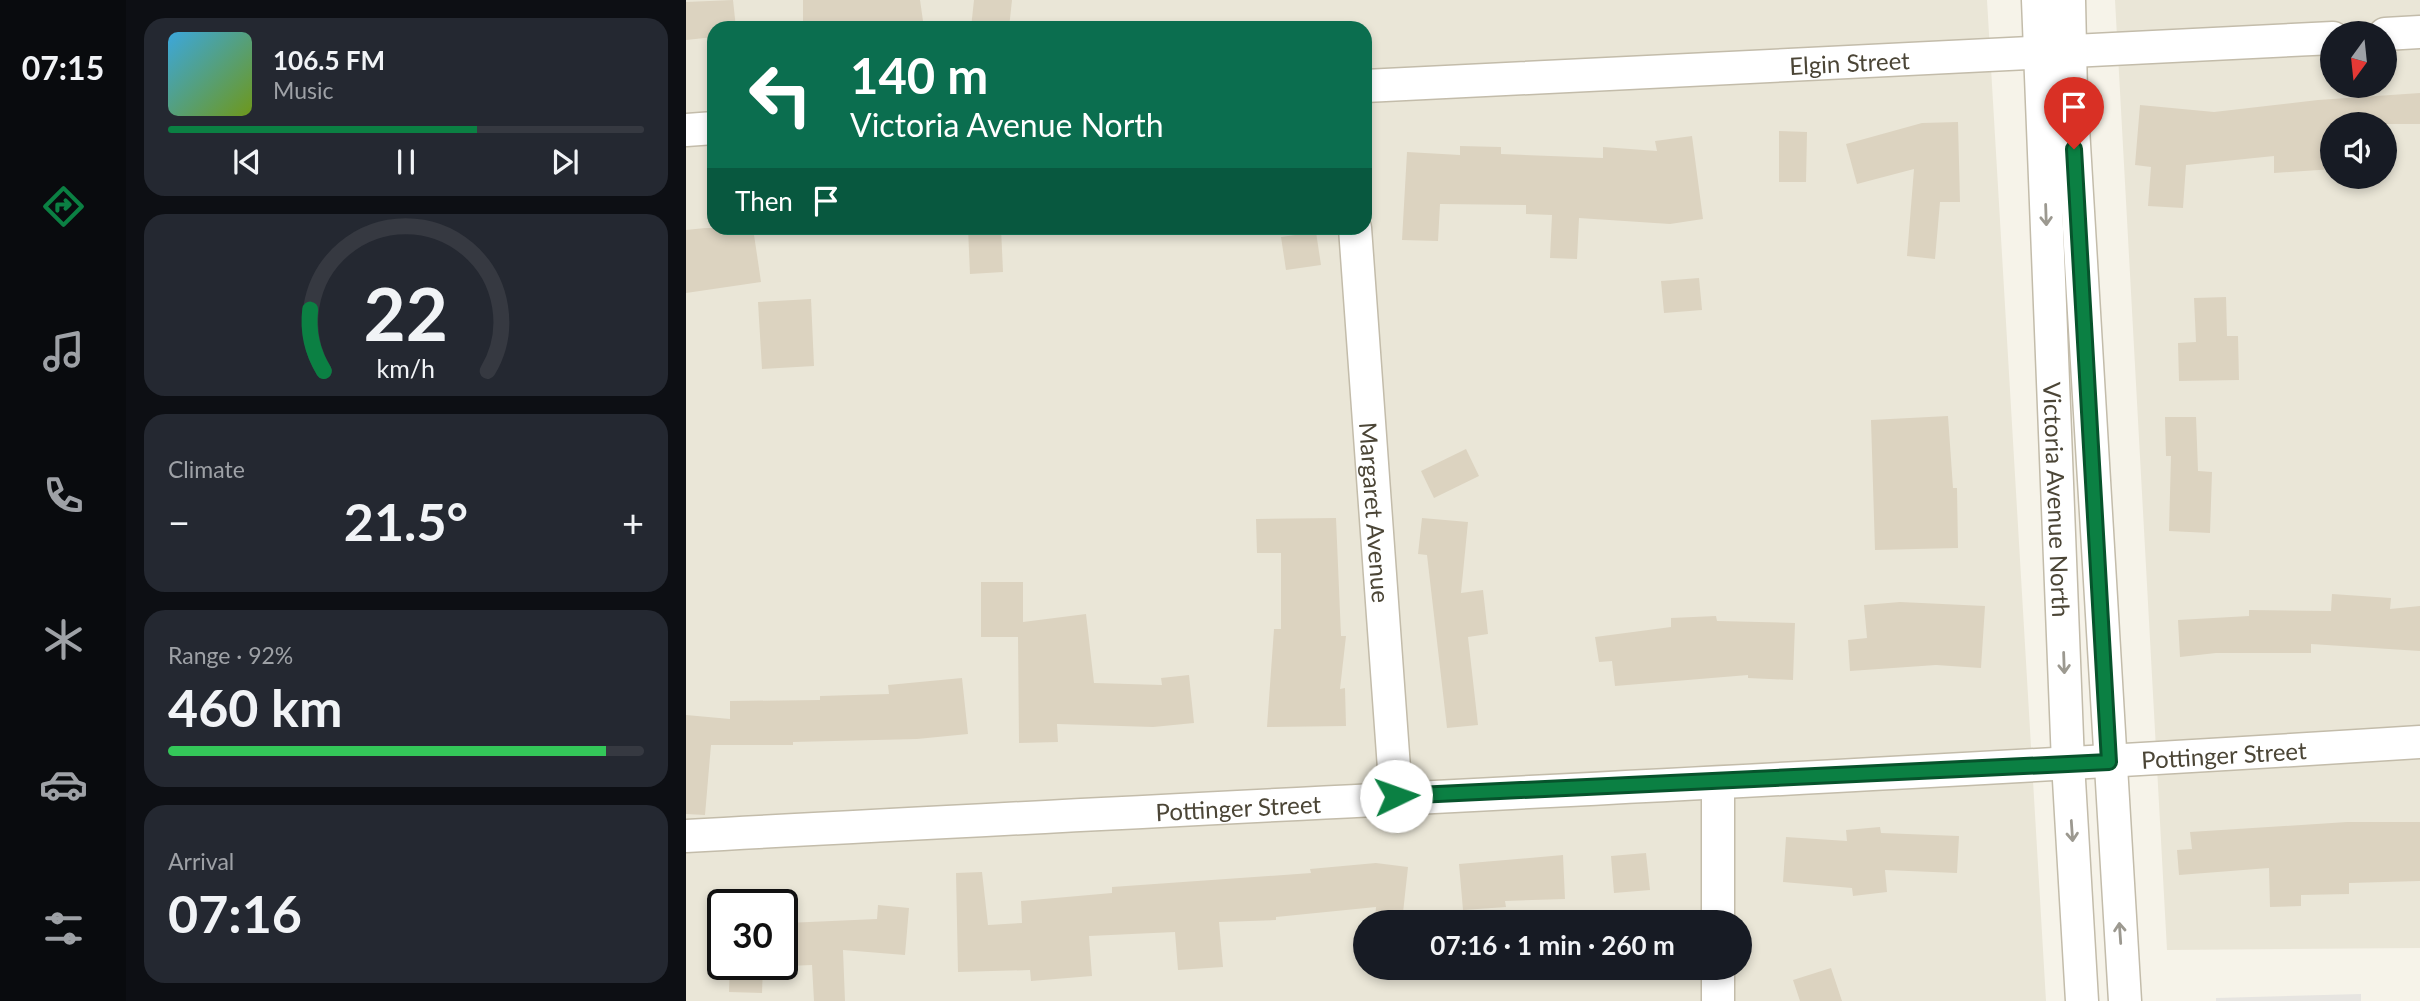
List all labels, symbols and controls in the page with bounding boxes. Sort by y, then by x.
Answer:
north arrow [2320,21,2398,98]
map controls [2320,21,2397,189]
text: 106.5 FM [273,44,385,76]
street label: Elgin Street [1789,44,1911,79]
text: 140 m [850,46,988,104]
text: 07:15 [22,48,104,87]
icon: left [735,49,826,140]
text: Music [273,76,333,104]
pin [2044,77,2104,149]
icon: arrive [2055,88,2093,126]
text: Victoria Avenue North [850,105,1164,144]
button: sound [2320,112,2397,189]
icon: previous [228,143,266,181]
icon: pause [387,143,425,181]
icon: next [546,143,584,181]
icon: directions [39,182,88,231]
icon: arrive [807,182,845,220]
text: Then [735,185,793,217]
one-way arrow [2039,203,2052,226]
text: 22 [364,269,448,357]
icon: music [39,327,88,376]
text: km/h [377,353,435,383]
street label: Victoria Avenue North [2039,381,2077,618]
street label: Margaret Avenue [1355,421,1397,604]
text: Climate [168,455,245,483]
icon: phone [39,471,88,520]
text: 21.5° [344,490,468,552]
text: − [168,499,190,545]
text: + [622,499,644,545]
icon: climate [39,615,88,664]
text: Range · 92% [168,641,293,669]
one-way arrow [2057,651,2070,674]
text: 460 km [168,676,342,738]
street label: Pottinger Street [2140,735,2308,773]
position arrow [1359,759,1433,833]
icon: car [39,760,88,809]
street label: Pottinger Street [1155,788,1322,826]
one-way arrow [2065,820,2078,843]
text: Arrival [168,847,234,875]
text: 07:16 [168,882,302,944]
speed limit sign: 30 [707,889,798,980]
icon: filters [39,904,88,953]
one-way arrow [2113,922,2126,945]
text: 07:16 · 1 min · 260 m [1430,929,1675,961]

